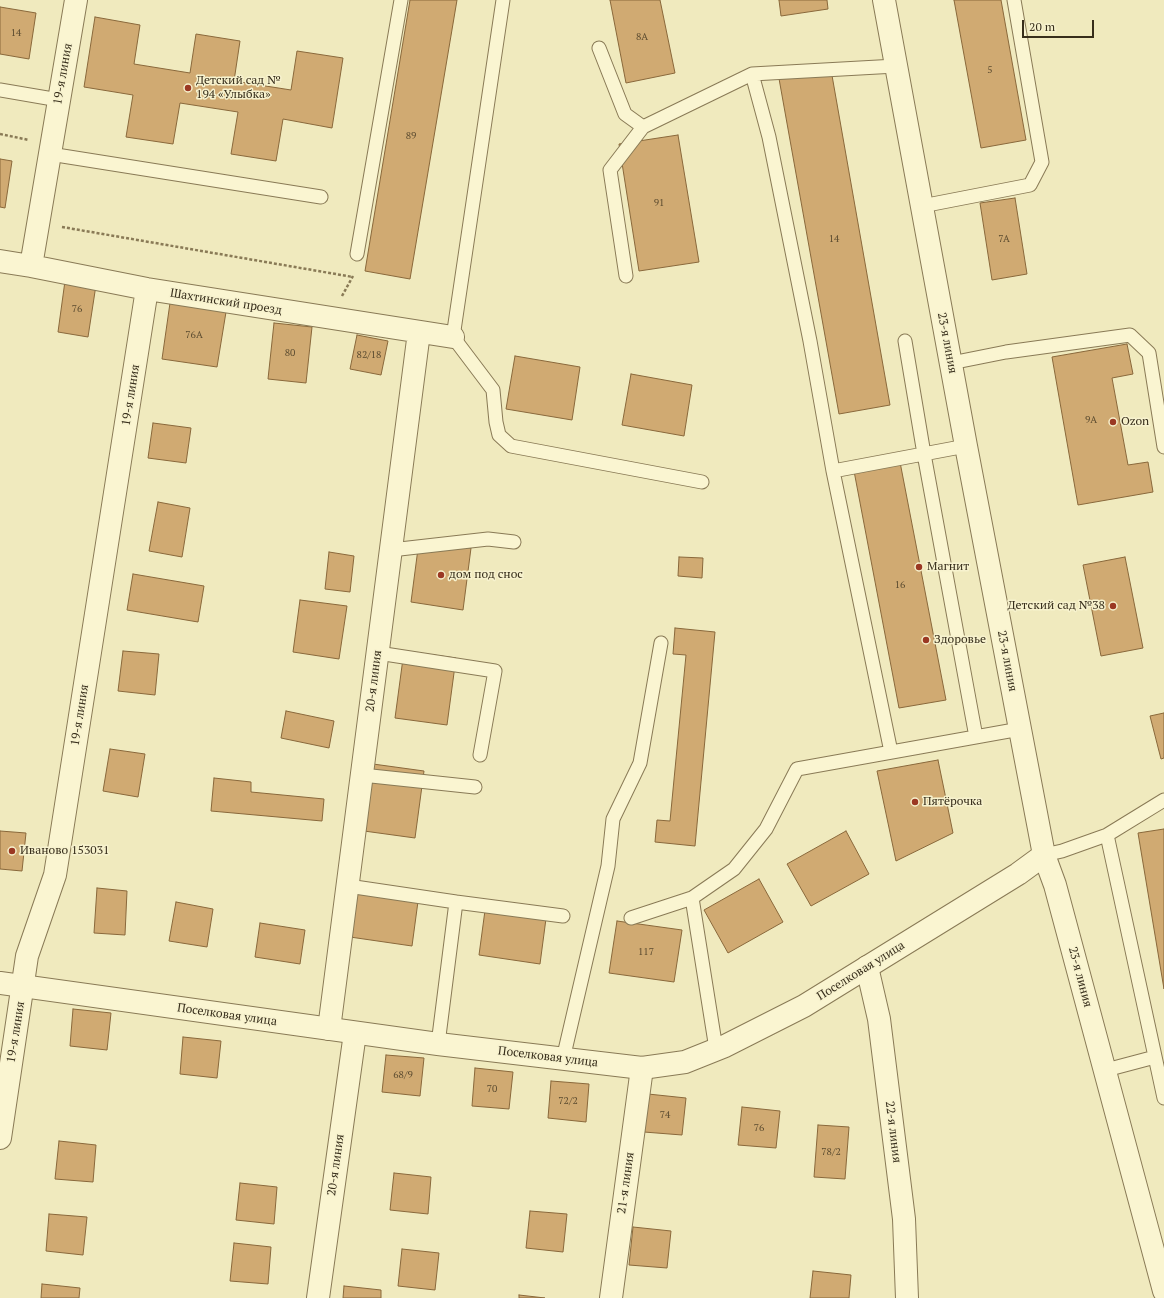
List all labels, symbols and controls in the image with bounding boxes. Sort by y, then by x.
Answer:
scale bar [1024,12,1096,38]
text: 20 m [1029,19,1055,34]
house number: 14 [11,27,21,39]
house number: 8А [636,31,648,43]
street label: 19-я линия [51,42,75,106]
house number: 5 [987,64,993,76]
place label: Детский сад № 194 «Улыбка» [196,74,281,102]
marker: Детский сад № 194 «Улыбка» [183,83,193,93]
house number: 89 [406,130,416,142]
house number: 91 [654,197,664,209]
house number: 14 [829,233,839,245]
house number: 7А [998,233,1010,245]
street label: Шахтинский проезд [169,286,283,318]
house number: 76 [72,303,82,315]
street label: 23-я линия [934,311,960,375]
house number: 76А [185,329,203,341]
house number: 80 [285,347,295,359]
house number: 82/18 [357,349,381,361]
street label: 19-я линия [119,363,143,427]
house number: 9А [1085,414,1097,426]
place label: Ozon [1121,415,1149,429]
marker: Ozon [1108,417,1118,427]
place label: Магнит [927,560,969,574]
marker: Магнит [914,562,924,572]
place label: дом под снос [449,568,523,582]
marker: дом под снос [436,570,446,580]
house number: 16 [895,579,905,591]
place label: Детский сад №38 [1008,599,1105,613]
marker: Детский сад №38 [1108,601,1118,611]
street label: 23-я линия [994,629,1020,693]
place label: Здоровье [934,633,986,647]
marker: Здоровье [921,635,931,645]
street label: 20-я линия [363,649,385,713]
street label: 19-я линия [68,683,92,747]
place label: Пятёрочка [923,795,982,809]
marker: Пятёрочка [910,797,920,807]
place label: Иваново 153031 [20,844,110,858]
marker: Иваново 153031 [7,846,17,856]
street label: Поселковая улица [814,938,908,1004]
street label: 23-я линия [1065,945,1095,1009]
house number: 117 [638,946,654,958]
street label: 19-я линия [4,1000,28,1064]
street label: Поселковая улица [176,1001,278,1029]
street label: Поселковая улица [497,1044,599,1070]
house number: 68/9 [393,1069,413,1081]
house number: 70 [487,1083,497,1095]
house number: 72/2 [558,1095,578,1107]
street label: 22-я линия [882,1100,904,1164]
house number: 74 [660,1109,670,1121]
house number: 76 [754,1122,764,1134]
street label: 20-я линия [325,1133,347,1197]
house number: 78/2 [821,1146,841,1158]
street label: 21-я линия [615,1151,637,1215]

